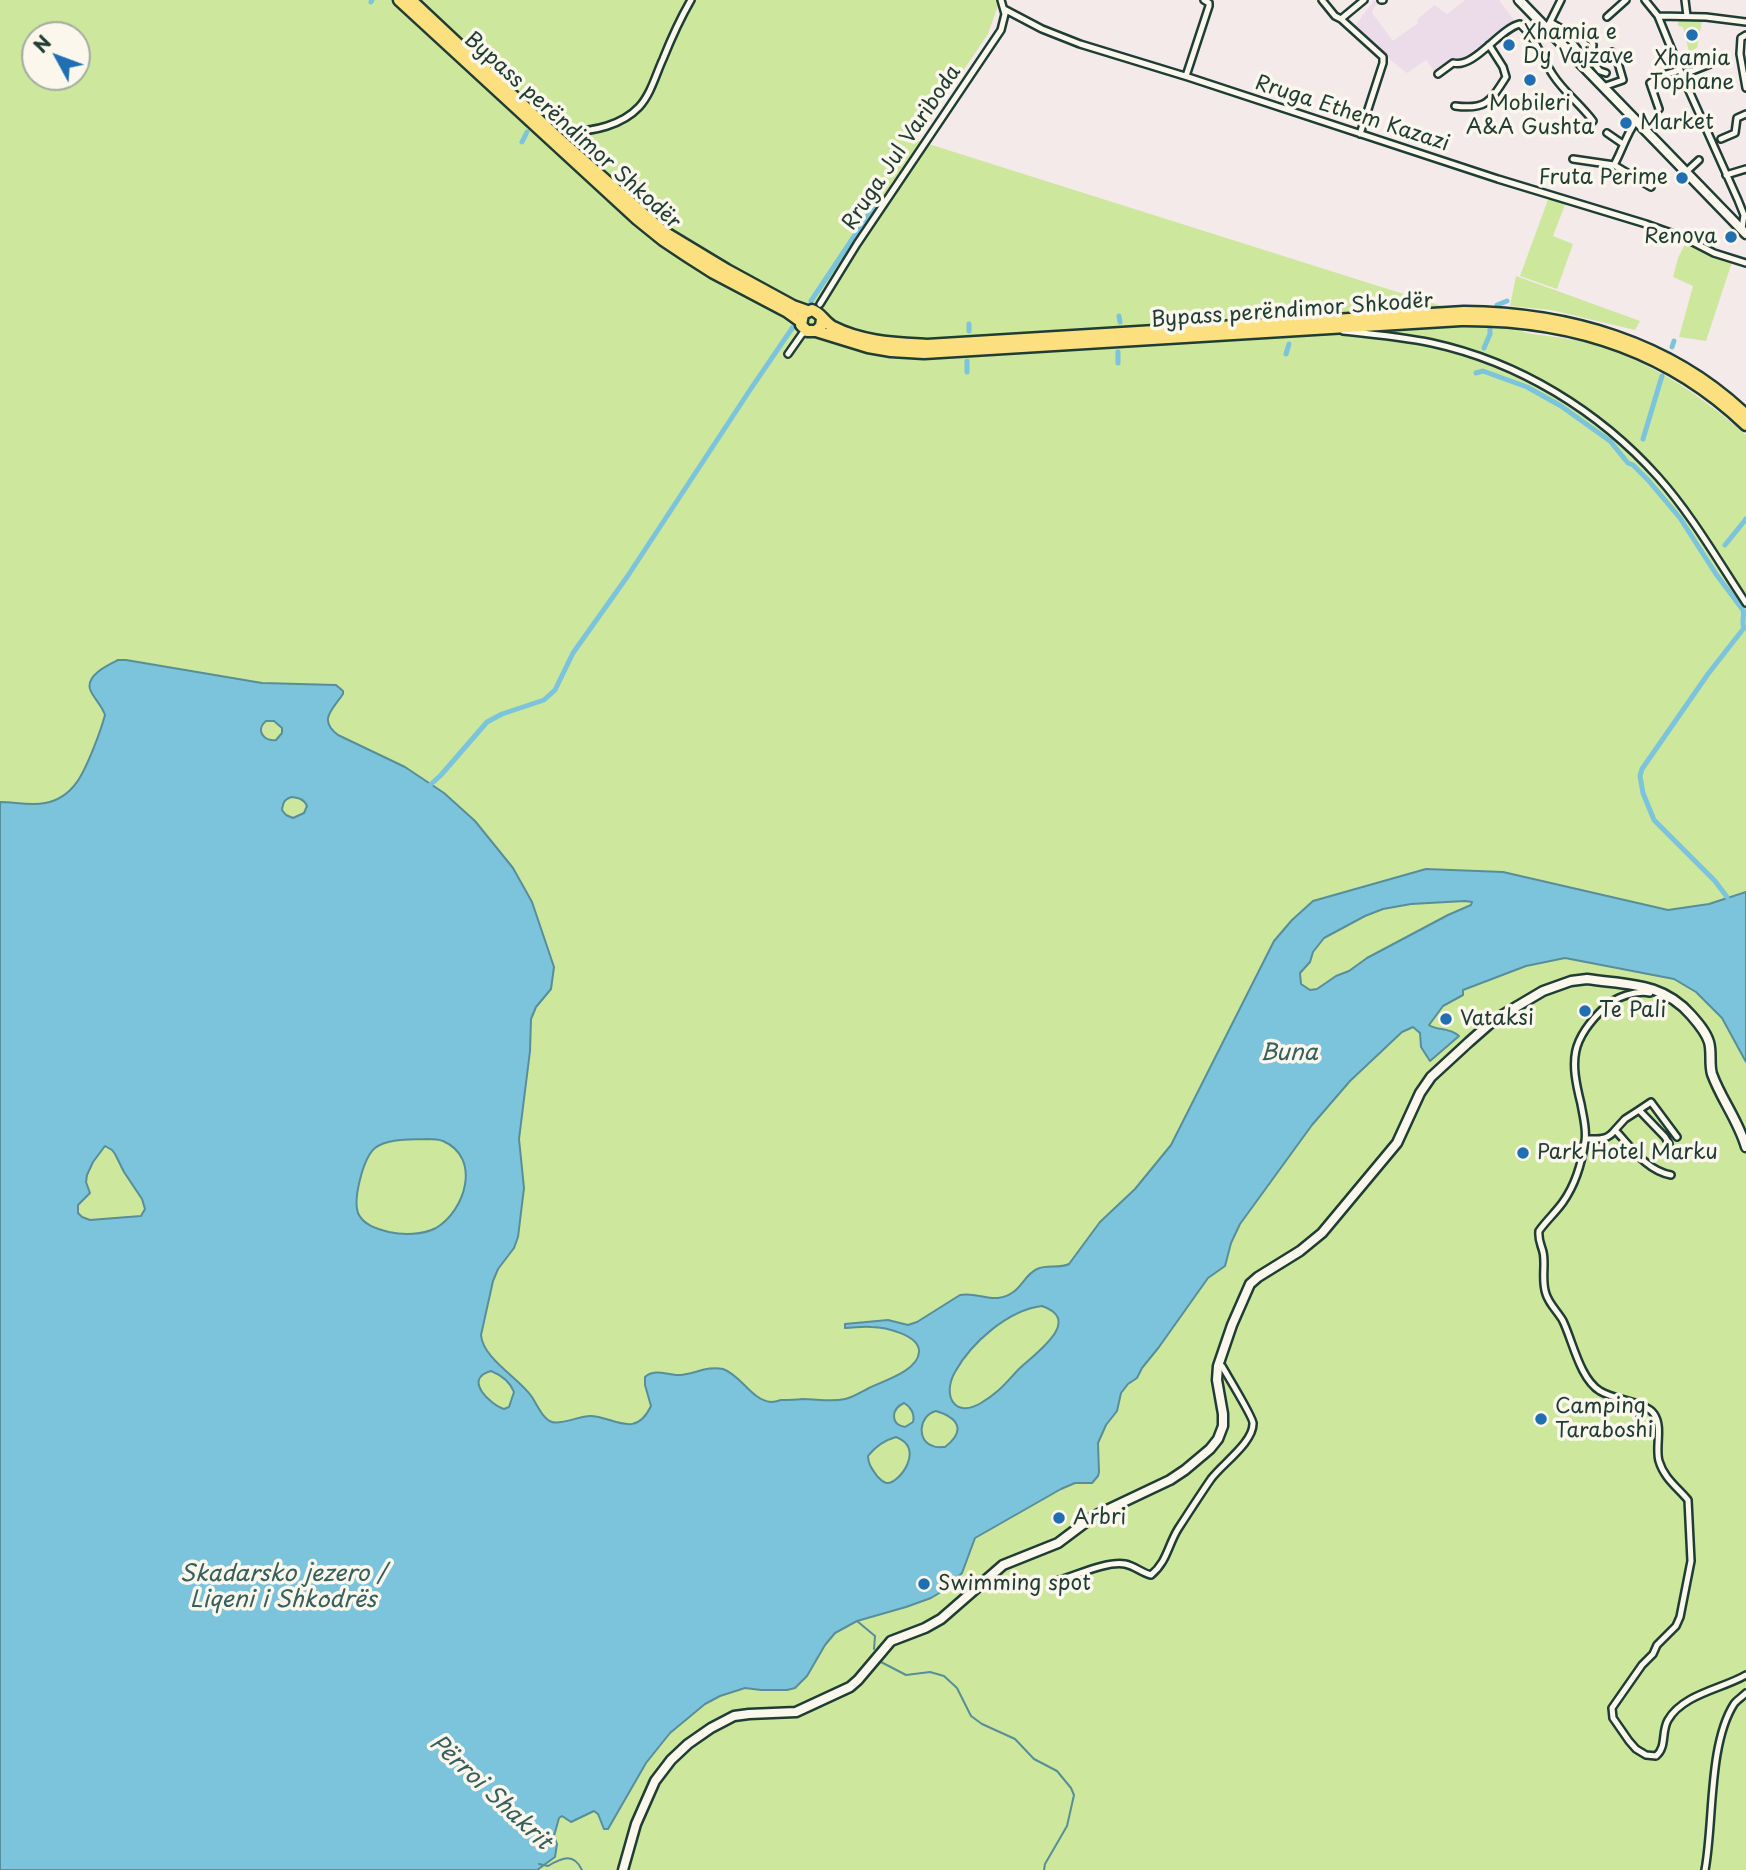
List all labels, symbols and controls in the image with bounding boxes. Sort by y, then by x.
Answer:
place label: Xhamia e Dy Vajzave [1523,20,1634,70]
north arrow [21,21,91,91]
street label: Bypass perëndimor Shkodër [459,27,685,235]
marker: Xhamia Tophane [1684,27,1700,43]
text: N [26,29,57,58]
marker: Xhamia e Dy Vajzave [1501,37,1517,53]
place label: Xhamia Tophane [1650,46,1734,96]
street label: Rruga Jul Variboda [837,61,967,235]
street label: Rruga Ethem Kazazi [1252,71,1452,157]
marker: Mobileri A&A Gushta [1522,72,1538,88]
place label: Mobileri A&A Gushta [1466,91,1594,141]
place label: Market [1640,110,1714,136]
marker: Market [1618,115,1634,131]
place label: Fruta Perime [1538,165,1668,191]
marker: Fruta Perime [1674,170,1690,186]
place label: Renova [1644,224,1717,250]
marker: Renova [1723,229,1739,245]
street label: Bypass perëndimor Shkodër [1150,289,1434,333]
place label: Te Pali [1599,998,1666,1024]
marker: Te Pali [1577,1003,1593,1019]
place label: Vataksi [1460,1006,1534,1032]
marker: Vataksi [1438,1011,1454,1027]
water label: Buna [1260,1040,1318,1068]
place label: Park Hotel Marku [1537,1140,1718,1166]
marker: Park Hotel Marku [1515,1145,1531,1161]
place label: Camping Taraboshi [1555,1394,1653,1444]
marker: Camping Taraboshi [1533,1411,1549,1427]
place label: Arbri [1073,1505,1126,1531]
marker: Arbri [1051,1510,1067,1526]
water label: Skadarsko jezero / Liqeni i Shkodrës [180,1561,386,1615]
place label: Swimming spot [938,1571,1091,1597]
marker: Swimming spot [916,1576,932,1592]
water label: Përroi Shakrit [424,1730,556,1856]

